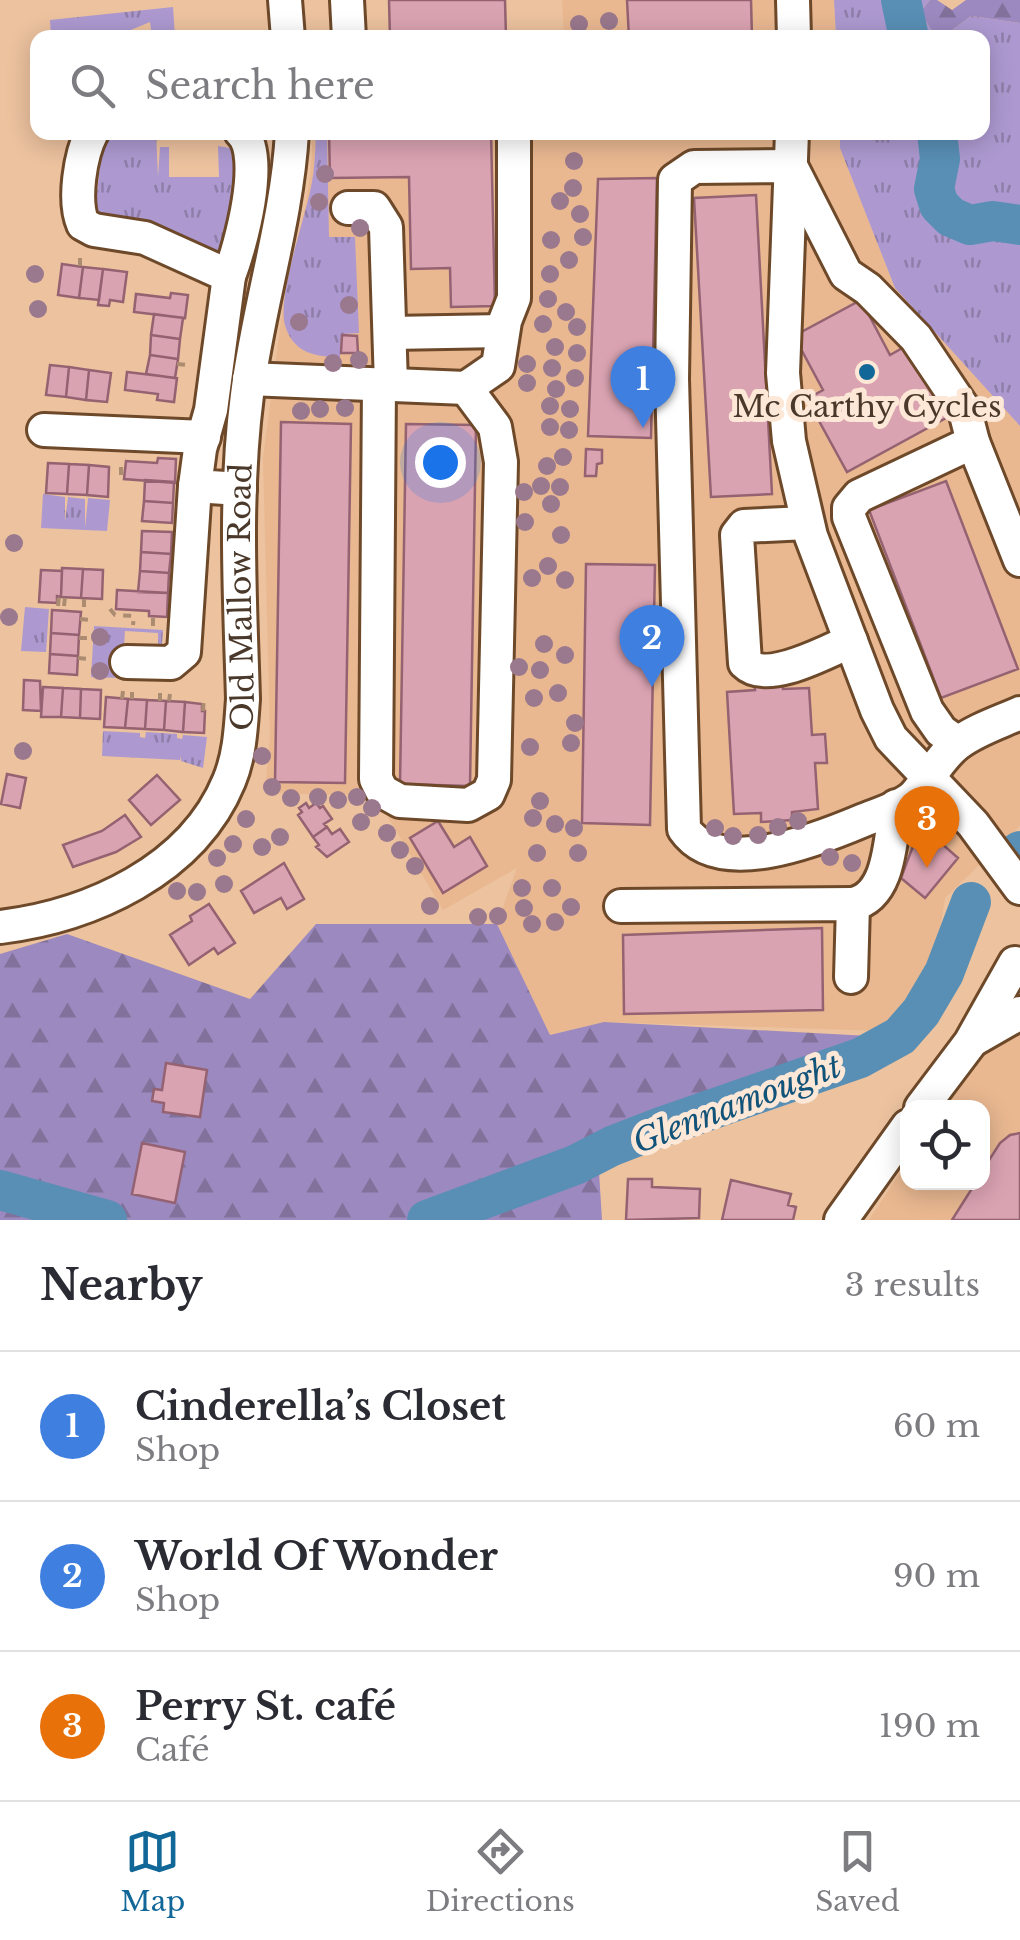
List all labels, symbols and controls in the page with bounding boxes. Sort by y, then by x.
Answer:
search box [30,30,990,140]
icon: search [65,58,120,113]
text: Search here [145,62,375,109]
pin: 1 [610,346,676,428]
marker: Mc Carthy Cycles [856,361,878,383]
place label: Mc Carthy Cycles [732,388,1002,425]
your location [415,437,466,488]
street label: Old Mallow Road [220,462,262,732]
pin: 2 [620,604,684,687]
pin: 3 [894,786,960,868]
water label: Glennamought [627,1046,847,1162]
map controls [900,1100,990,1190]
button: locate [900,1100,990,1190]
text: Nearby [40,1259,203,1311]
text: 3 results [845,1265,980,1305]
text: Cinderella’s Closet [135,1383,506,1430]
text: 1 [66,1406,79,1446]
text: 60 m [893,1406,980,1446]
text: Shop [135,1430,220,1470]
text: World Of Wonder [135,1533,498,1580]
text: 2 [62,1556,83,1596]
text: 90 m [893,1556,980,1596]
text: Shop [135,1580,220,1620]
text: Perry St. café [135,1683,396,1730]
text: 3 [62,1706,83,1746]
text: 190 m [879,1706,980,1746]
text: Café [135,1730,210,1770]
tab: Map [120,1824,185,1919]
tab: Directions [426,1824,575,1919]
tab: Saved [815,1824,900,1919]

